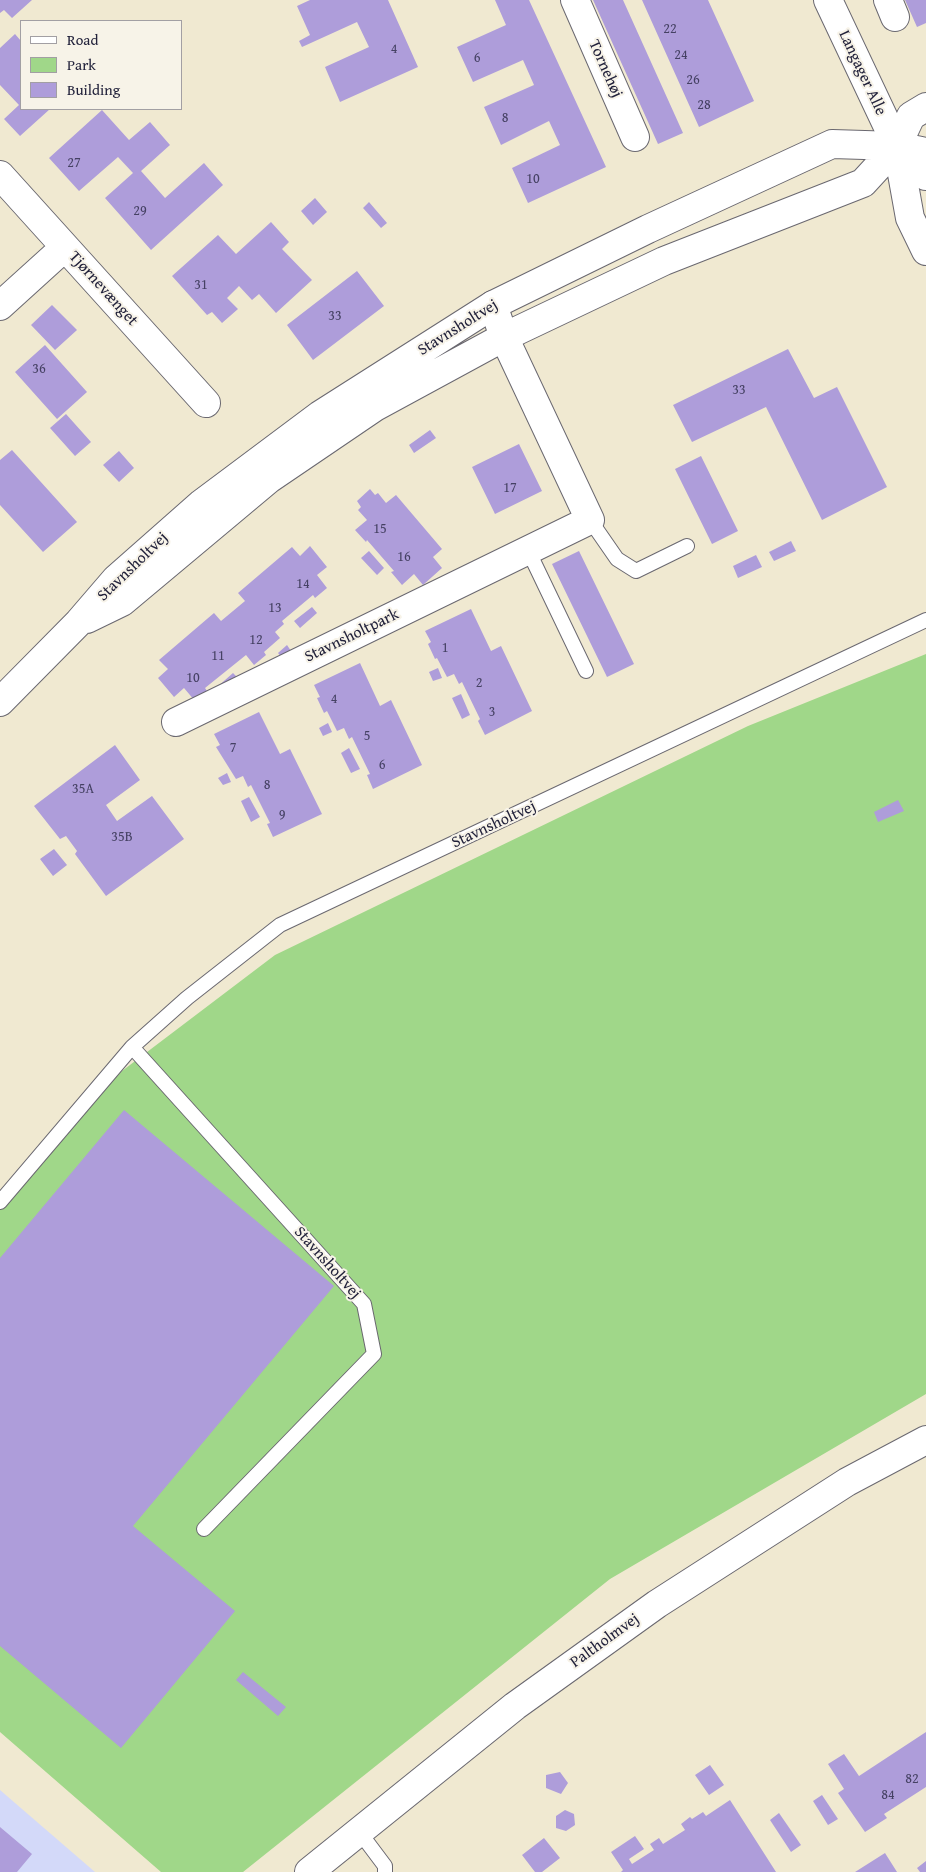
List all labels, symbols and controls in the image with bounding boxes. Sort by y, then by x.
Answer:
legend [20,20,182,110]
house number: 22 [663,21,677,37]
street label: Langager Alle [834,27,890,119]
text: Road [67,29,98,50]
street label: Tornehøj [584,37,626,101]
house number: 4 [391,41,397,57]
house number: 24 [674,47,688,63]
house number: 6 [474,50,480,66]
text: Park [67,54,96,75]
house number: 26 [686,72,700,88]
text: Building [67,79,120,100]
house number: 28 [697,97,711,113]
house number: 8 [502,110,508,126]
house number: 27 [67,155,81,171]
house number: 10 [526,171,540,187]
house number: 29 [133,203,147,219]
street label: Tjørnevænget [64,248,142,330]
house number: 31 [194,277,208,293]
street label: Stavnsholtvej [414,296,502,360]
house number: 33 [328,308,342,324]
house number: 36 [32,361,46,377]
house number: 33 [732,382,746,398]
house number: 17 [503,480,517,496]
house number: 15 [373,521,387,537]
street label: Stavnsholtvej [94,529,172,605]
house number: 16 [397,549,411,565]
house number: 14 [296,576,310,592]
house number: 13 [268,600,282,616]
street label: Stavnsholtpark [302,605,402,667]
house number: 12 [249,632,263,648]
house number: 1 [442,640,448,656]
house number: 11 [211,648,225,664]
house number: 10 [186,670,200,686]
house number: 2 [476,675,482,691]
house number: 4 [331,691,337,707]
house number: 3 [489,704,495,720]
house number: 5 [364,728,370,744]
house number: 7 [230,740,236,756]
house number: 6 [379,757,385,773]
house number: 8 [264,777,270,793]
house number: 35A [72,781,94,797]
street label: Stavnsholtvej [449,797,539,853]
house number: 9 [279,807,285,823]
house number: 35B [111,829,133,845]
street label: Stavnsholtvej [289,1223,365,1303]
street label: Paltholmvej [567,1610,643,1672]
house number: 82 [905,1771,919,1787]
house number: 84 [881,1787,895,1803]

